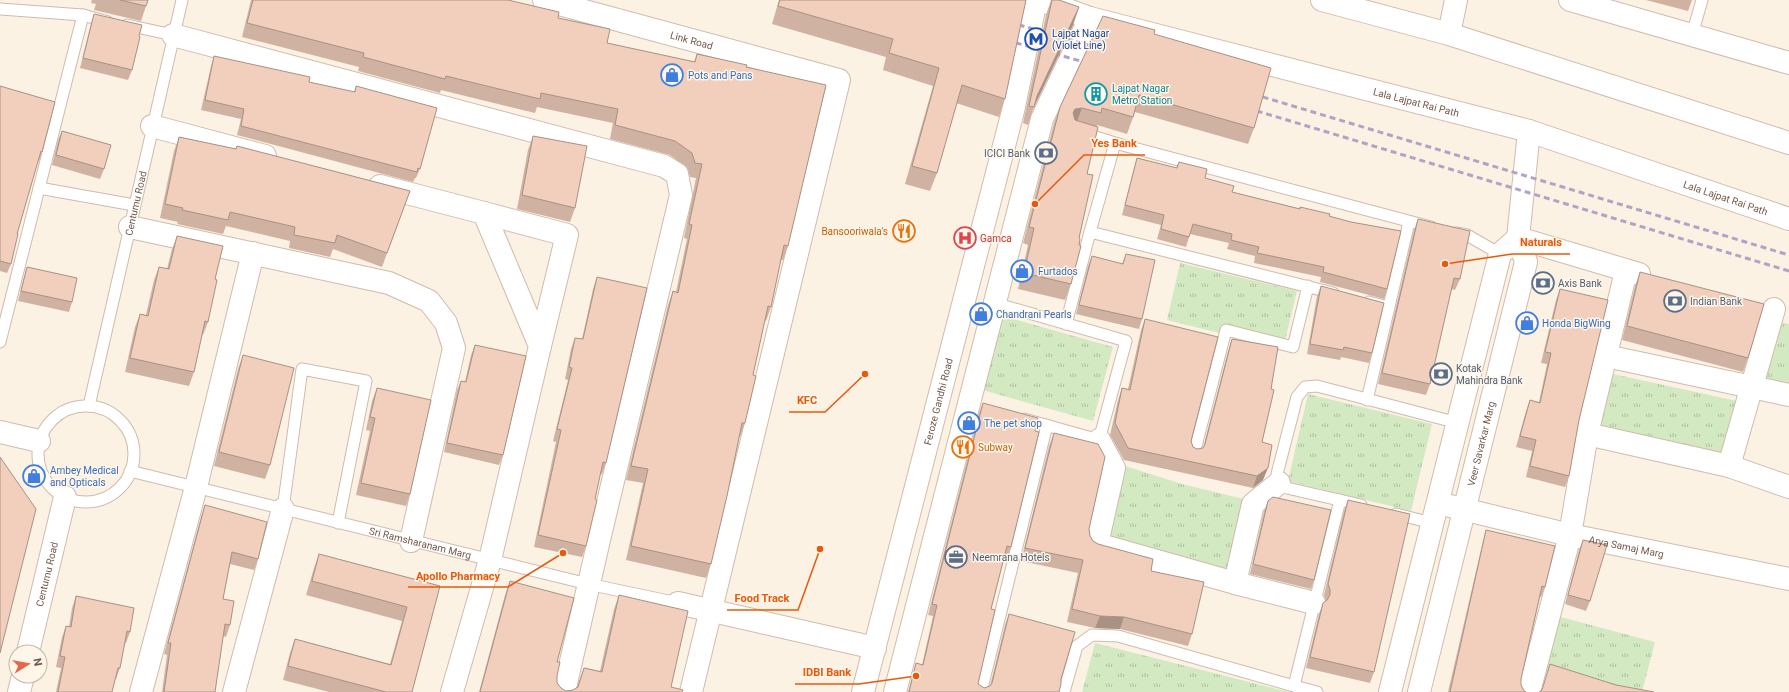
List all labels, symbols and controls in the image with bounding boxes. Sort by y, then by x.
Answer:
metro station icon: Lajpat Nagar (Violet Line) [1023,26,1049,52]
place label: Lajpat Nagar (Violet Line) [1052,28,1110,52]
street label: Link Road [669,29,714,52]
shop icon: Pots and Pans [659,62,685,88]
place label: Pots and Pans [688,70,752,81]
building icon: Lajpat Nagar Metro Station [1083,81,1109,107]
place label: Lajpat Nagar Metro Station [1112,83,1172,106]
street label: Lala Lajpat Rai Path [1372,86,1460,119]
callout: Yes Bank [1084,132,1145,155]
text: Yes Bank [1091,137,1137,150]
bank icon: ICICI Bank [1033,140,1059,166]
place label: ICICI Bank [984,148,1031,159]
street label: Centumu Road [123,170,149,237]
street label: Lala Lajpat Rai Path [1682,179,1769,217]
restaurant icon: Bansooriwala's [891,218,917,244]
hospital icon: Gamca [952,225,978,251]
place label: Bansooriwala's [821,226,888,237]
callout: Naturals [1512,231,1570,254]
place label: Gamca [980,233,1012,244]
text: Naturals [1520,236,1562,249]
shop icon: Furtados [1009,258,1035,284]
place label: Furtados [1038,266,1078,277]
bank icon: Axis Bank [1530,270,1556,296]
place label: Axis Bank [1558,278,1603,289]
bank icon: Indian Bank [1662,288,1688,314]
place label: Indian Bank [1690,296,1743,307]
shop icon: Chandrani Pearls [968,301,994,327]
place label: Chandrani Pearls [996,309,1072,320]
shop icon: Honda BigWing [1514,310,1540,336]
place label: Honda BigWing [1542,318,1611,329]
street label: Feroze Gandhi Road [922,357,955,446]
bank icon: Kotak Mahindra Bank [1428,361,1454,387]
place label: Kotak Mahindra Bank [1456,363,1524,386]
callout: KFC [789,389,825,412]
text: KFC [797,394,817,407]
street label: Veer Savarkar Marg [1465,400,1497,487]
shop icon: The pet shop [956,410,982,436]
place label: The pet shop [984,418,1042,429]
restaurant icon: Subway [950,434,976,460]
place label: Subway [978,442,1013,453]
shop icon: Ambey Medical and Opticals [21,463,47,489]
place label: Ambey Medical and Opticals [50,465,119,488]
street label: Sri Ramsharanam Marg [368,525,472,561]
street label: Arya Samaj Marg [1588,534,1665,560]
street label: Centumu Road [34,541,60,608]
office icon: Neemrana Hotels [943,544,969,570]
place label: Neemrana Hotels [972,552,1050,563]
callout: Apollo Pharmacy [408,564,508,587]
text: Apollo Pharmacy [416,570,501,583]
callout: Food Track [727,587,798,610]
text: Food Track [735,592,790,605]
north arrow [8,644,48,684]
text: N [30,657,44,667]
callout: IDBI Bank [795,661,859,684]
text: IDBI Bank [803,666,851,679]

